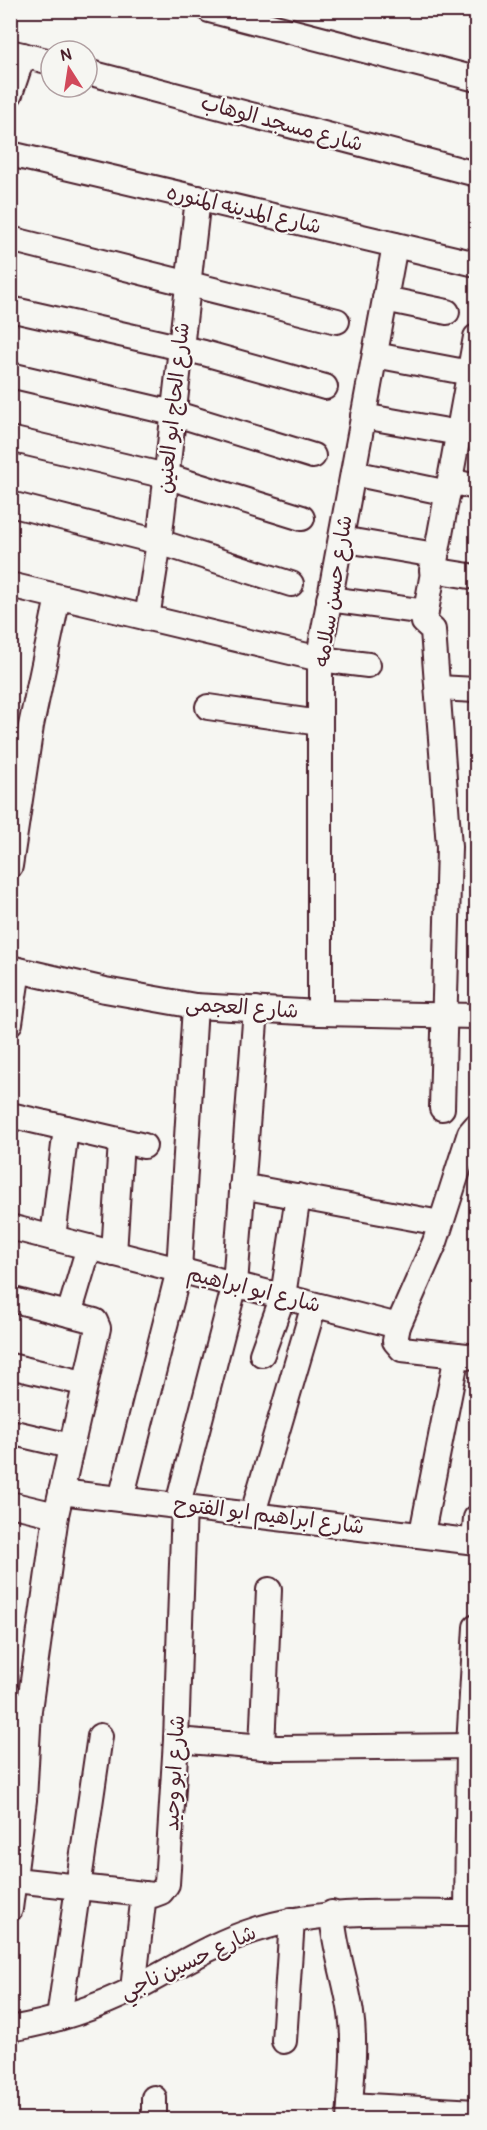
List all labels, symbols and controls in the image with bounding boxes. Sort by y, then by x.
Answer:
north arrow [39,39,99,99]
text: N [59,44,74,66]
street label: شارع مسجد الوهاب [198,89,366,159]
street label: شارع المدينه المنوره [164,179,324,241]
street label: شارع الحاج ابو العنين [151,321,197,495]
street label: شارع حسن سلامه [308,513,360,669]
street label: شارع العجمى [185,990,299,1026]
street label: شارع ابو ابراهيم [184,1260,323,1321]
street label: شارع ابراهيم ابو الفتوح [172,1490,366,1543]
street label: شارع ابو وحيد [158,1715,192,1832]
street label: شارع حسين ناجي [116,1919,263,2010]

